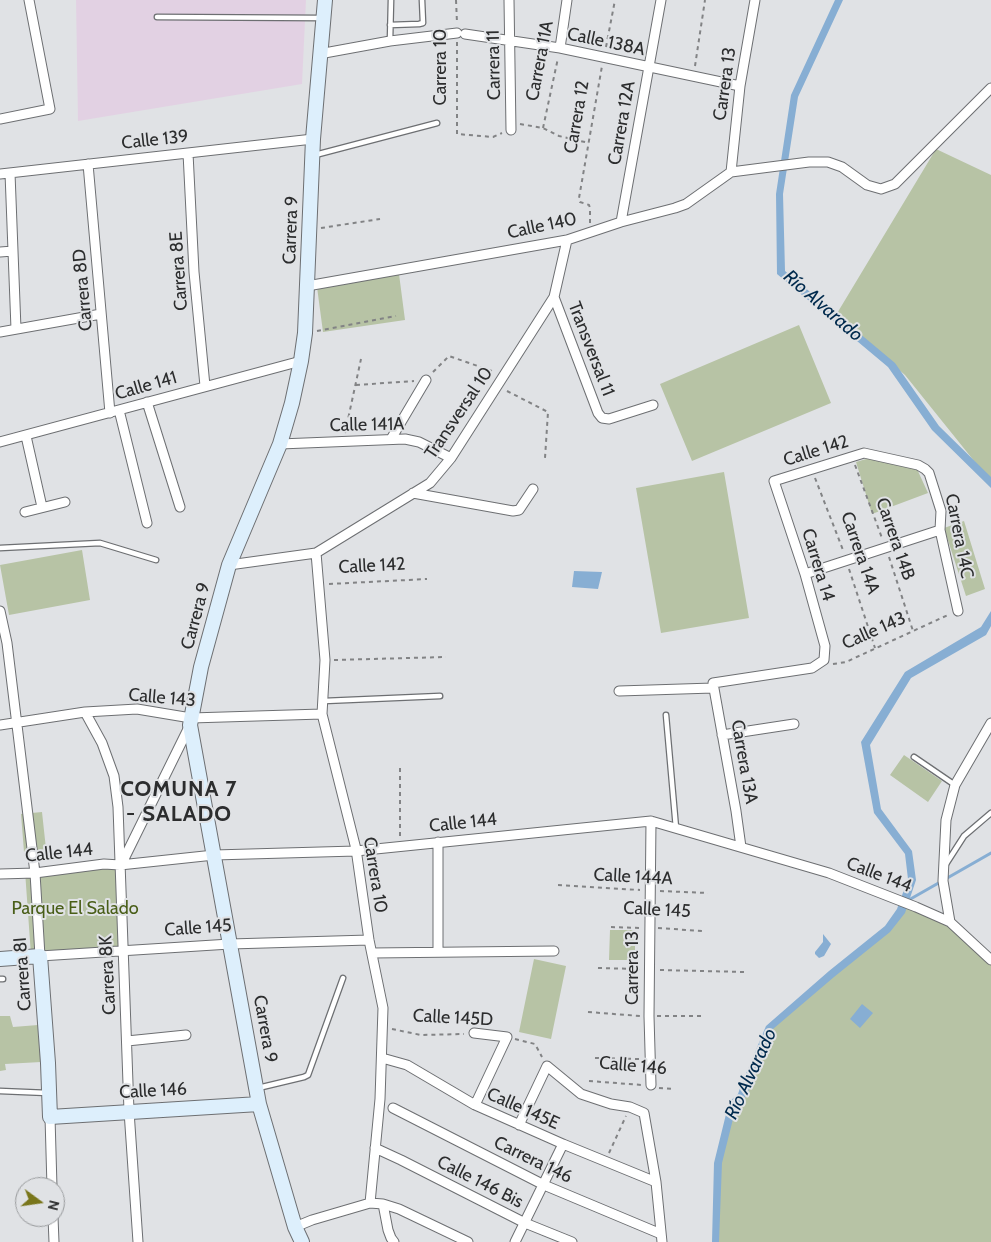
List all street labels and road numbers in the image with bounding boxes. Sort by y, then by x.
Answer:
street label: Carrera 11A [522,19,558,103]
street label: Calle 138A [565,23,647,61]
street label: Carrera 10 [430,29,452,105]
street label: Carrera 11 [483,30,505,100]
street label: Carrera 13 [709,46,741,122]
street label: Carrera 12 [560,79,594,155]
street label: Carrera 12A [604,79,640,167]
street label: Calle 139 [120,126,190,154]
street label: Carrera 9 [279,195,303,265]
street label: Calle 140 [505,208,579,244]
street label: Carrera 8E [165,231,193,311]
street label: Carrera 8D [69,248,97,332]
street label: Transversal 11 [563,299,619,399]
street label: Transversal 10 [420,363,498,463]
street label: Calle 141 [112,367,180,405]
street label: Calle 141A [330,414,404,436]
street label: Calle 142 [781,431,851,471]
street label: Carrera 14C [940,492,978,580]
street label: Carrera 14B [871,495,919,583]
street label: Carrera 14A [836,509,884,597]
street label: Carrera 14 [797,526,839,604]
street label: Calle 142 [338,553,406,579]
street label: Carrera 9 [177,580,215,652]
street label: Calle 143 [839,607,909,655]
street label: Calle 143 [127,684,197,712]
street label: Carrera 13A [726,718,762,806]
street label: Calle 144 [428,809,498,837]
street label: Carrera 10 [358,835,392,915]
street label: Calle 144 [24,839,94,867]
street label: Calle 144 [843,853,915,897]
street label: Calle 144A [593,864,673,890]
street label: Calle 145 [623,897,691,923]
street label: Calle 145 [164,915,232,941]
street label: Carrera 13 [622,931,644,1005]
street label: Carrera 8K [95,935,121,1015]
street label: Carrera 8I [10,936,36,1012]
street label: Carrera 9 [248,993,282,1065]
street label: Calle 145D [412,1005,494,1031]
street label: Calle 146 [598,1052,668,1080]
street label: Calle 146 [119,1078,187,1104]
street label: Calle 145E [483,1083,563,1135]
street label: Carrera 146 [490,1132,576,1188]
street label: Calle 146 Bis [433,1151,527,1213]

